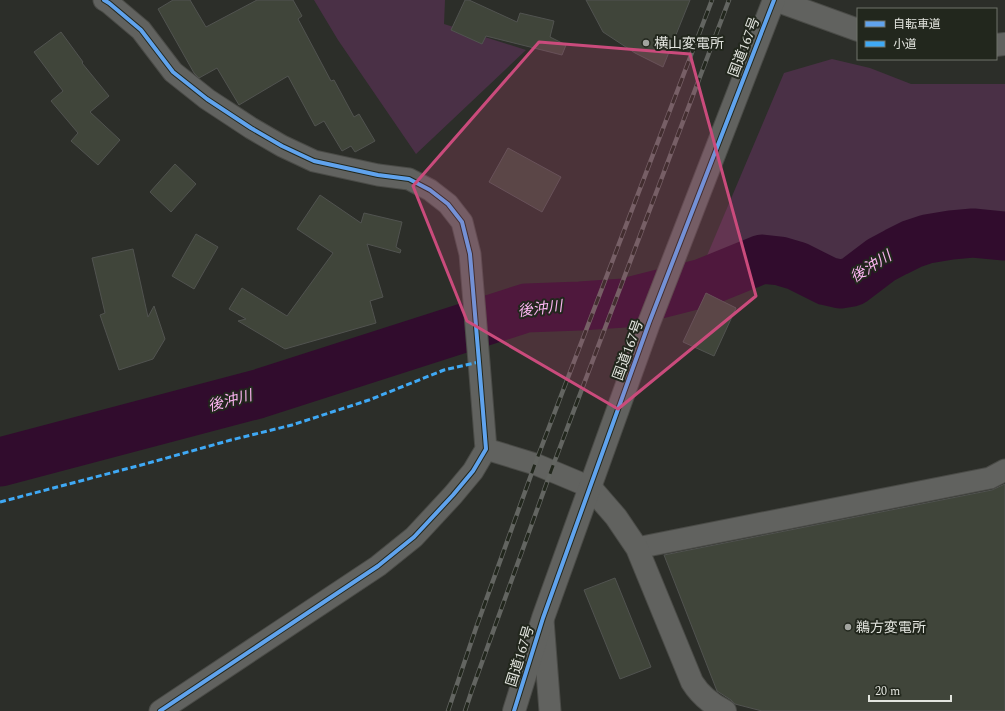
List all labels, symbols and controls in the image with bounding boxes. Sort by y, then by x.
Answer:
legend [857,8,997,60]
street label: 国道167号 [723,14,765,80]
text: 自転車道 [893,15,941,34]
place label: 横山変電所 [654,33,724,54]
text: 小道 [893,35,917,54]
marker: 横山変電所 [641,38,651,48]
water label: 後沖川 [846,244,898,289]
water label: 後沖川 [516,295,566,323]
street label: 国道167号 [607,317,649,383]
water label: 後沖川 [205,384,257,418]
place label: 鵜方変電所 [856,617,926,638]
marker: 鵜方変電所 [843,622,853,632]
street label: 国道167号 [501,623,539,689]
scale bar [869,677,951,703]
text: 20 m [875,682,900,701]

